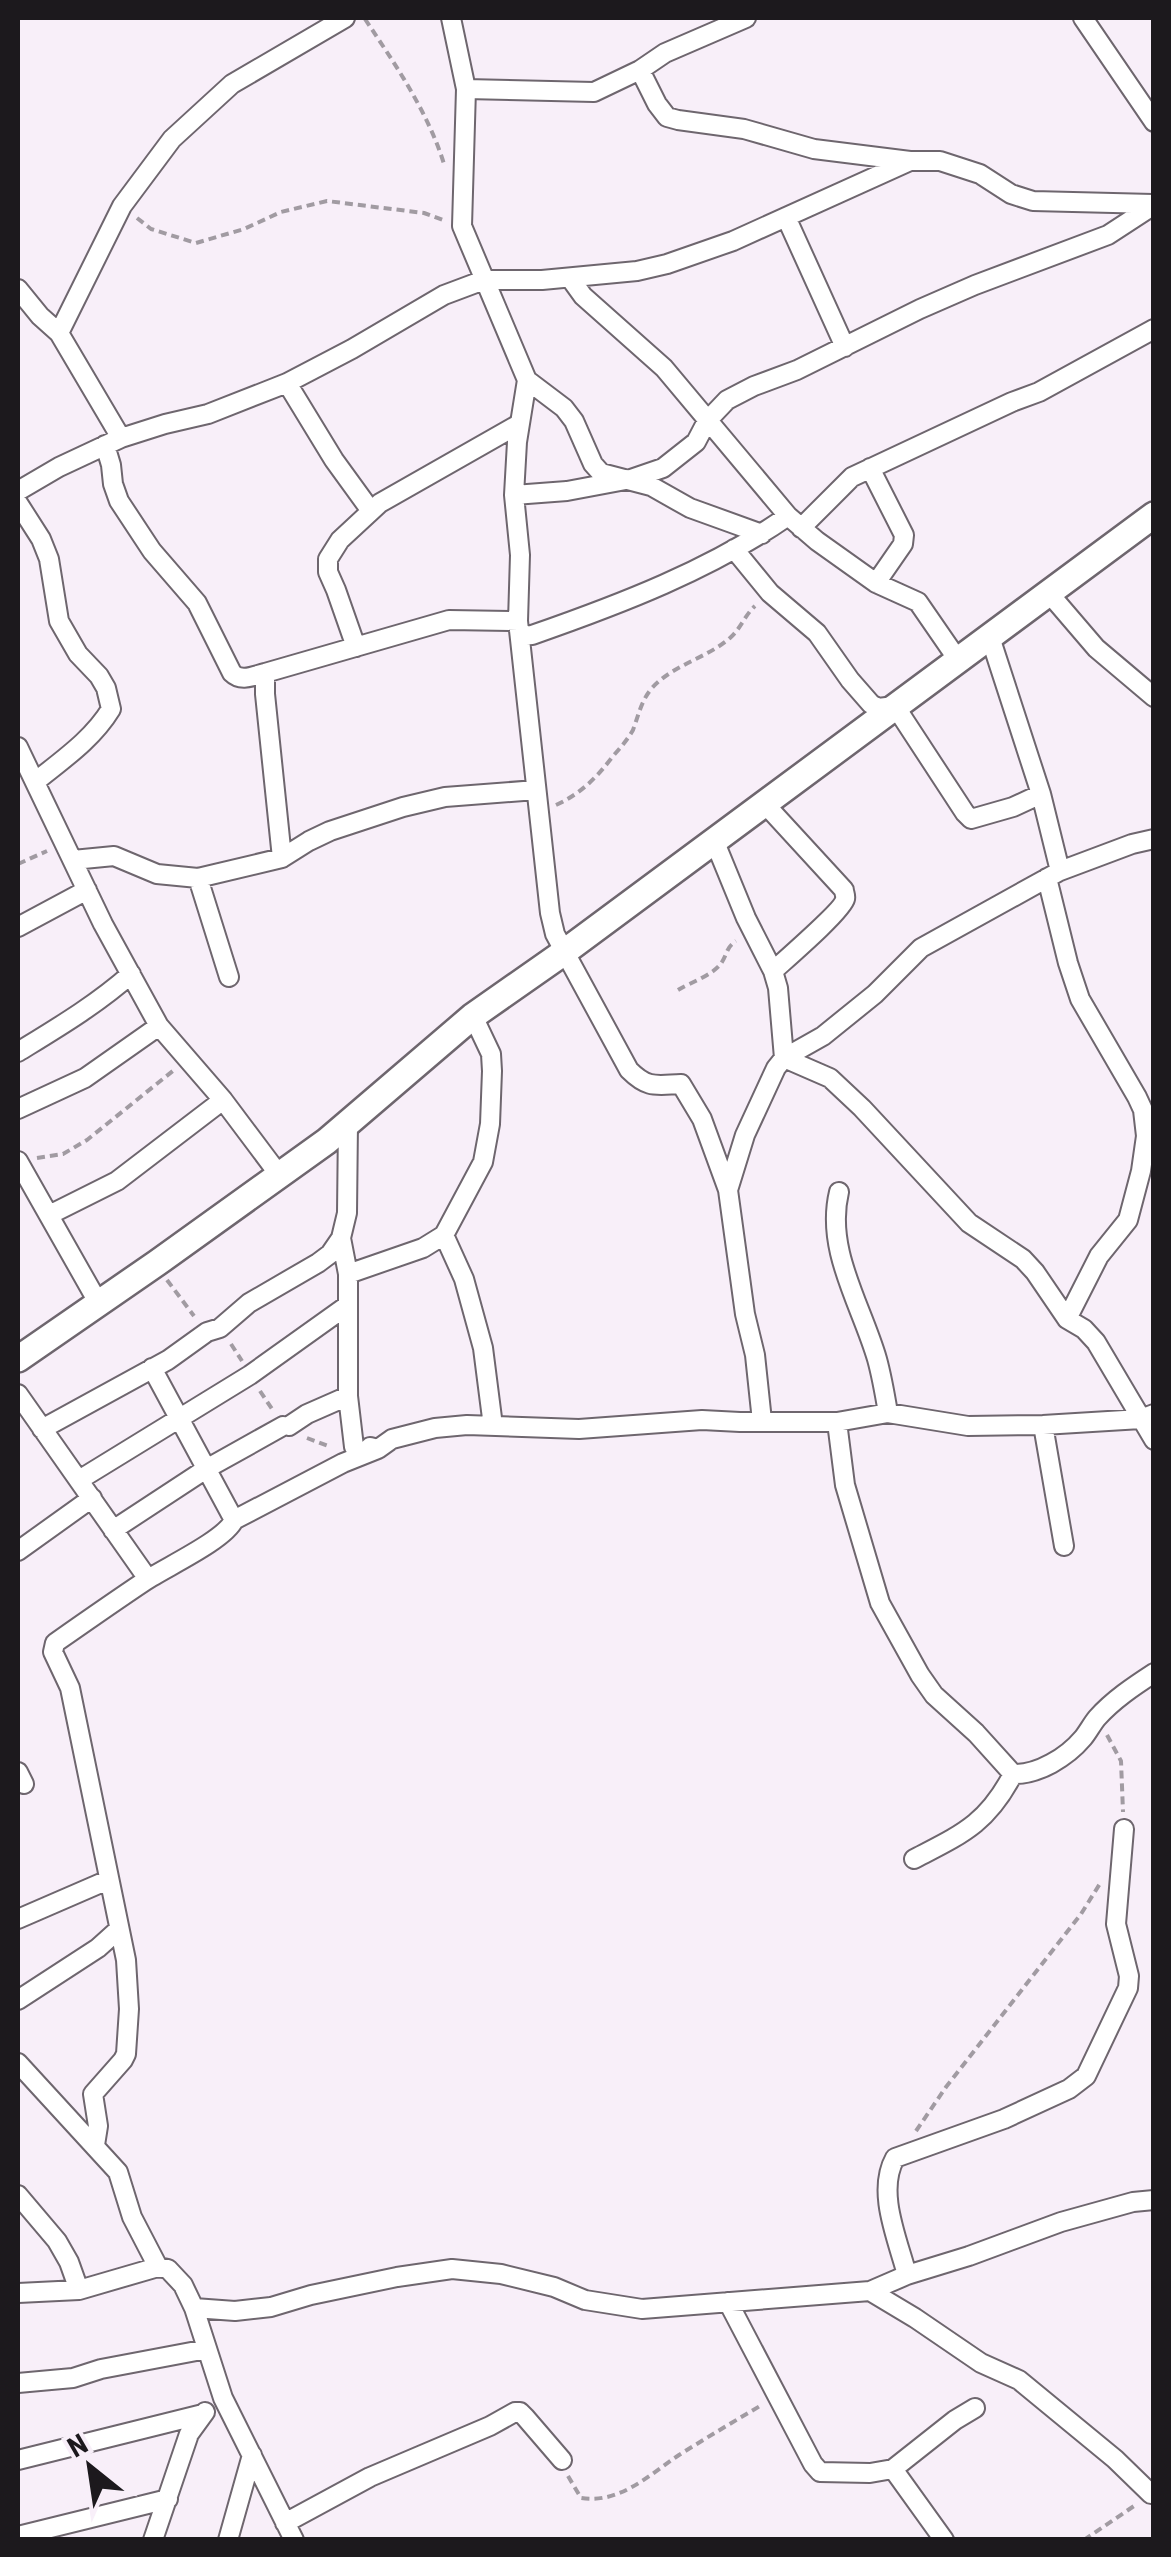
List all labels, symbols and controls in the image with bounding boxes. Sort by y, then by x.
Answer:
north arrow [40,2417,140,2517]
text: N [62,2427,93,2464]

